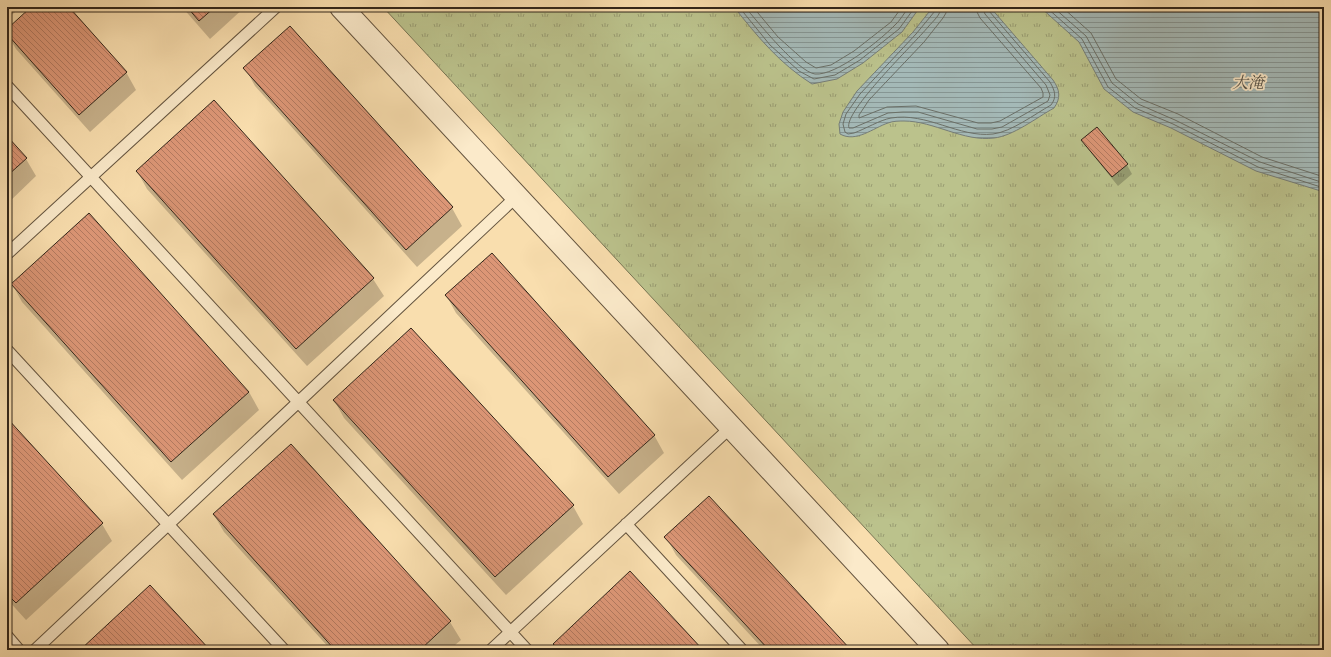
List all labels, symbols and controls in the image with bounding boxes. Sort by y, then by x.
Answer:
water label: 大淹 [1232,72,1266,93]

